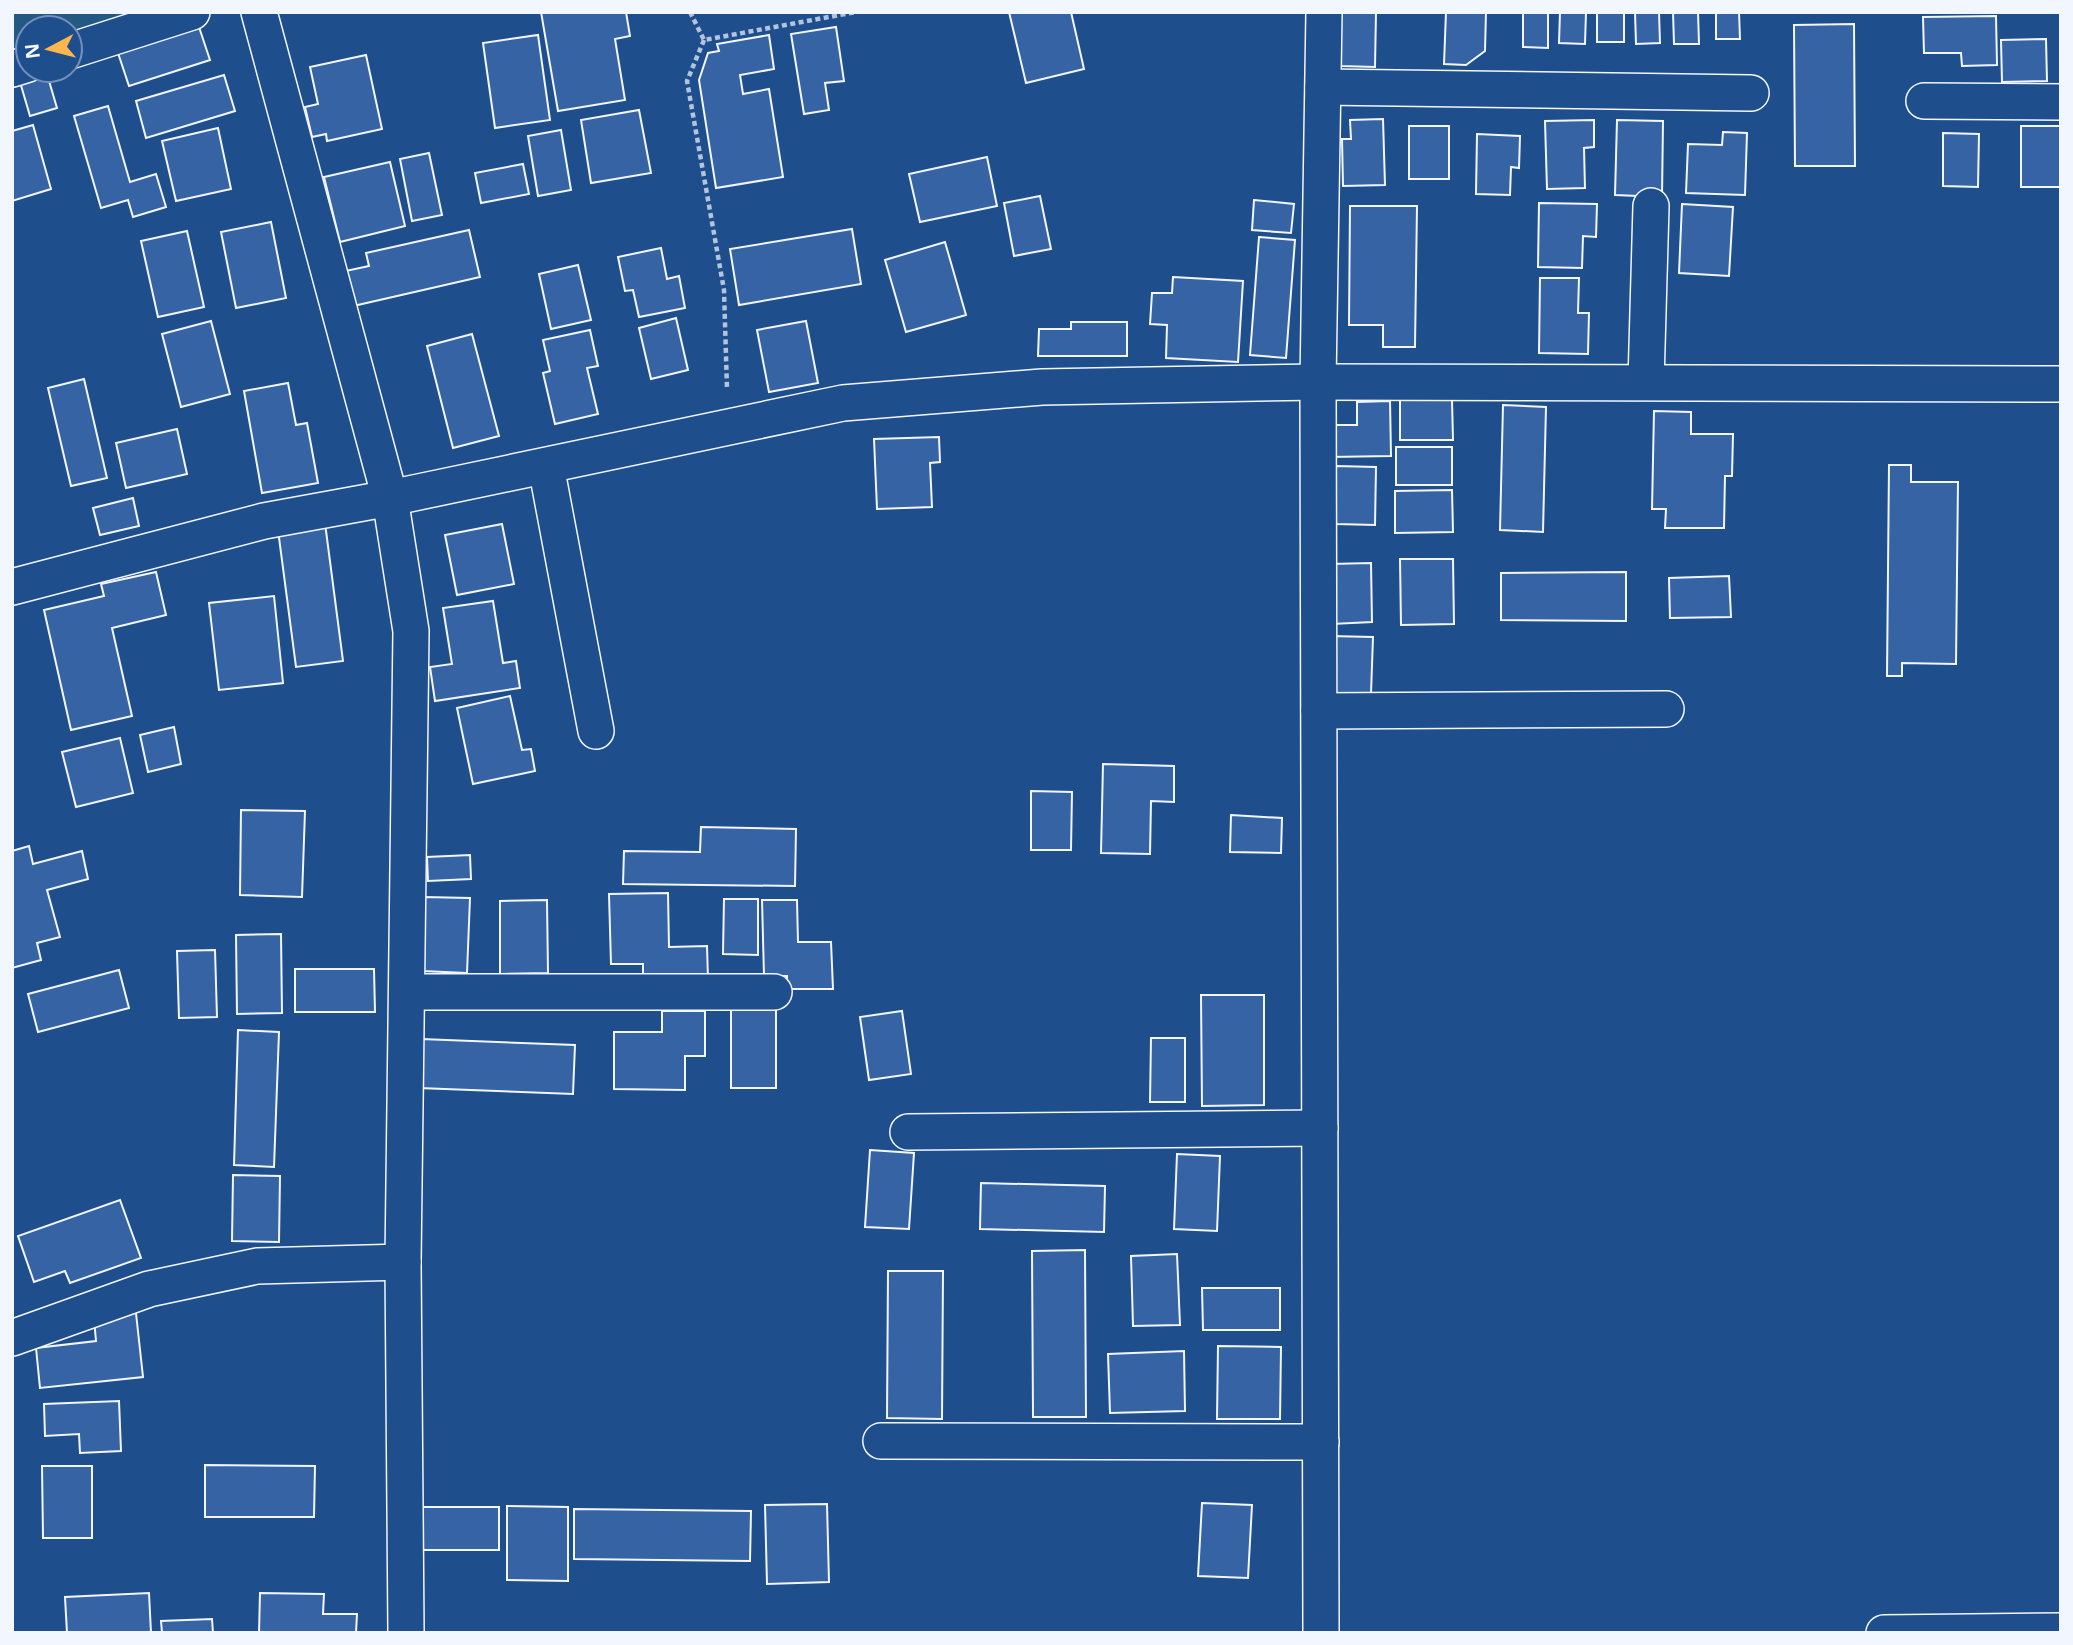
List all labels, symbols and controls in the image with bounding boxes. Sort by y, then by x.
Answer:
north arrow [14,14,84,84]
text: N [18,42,46,60]

